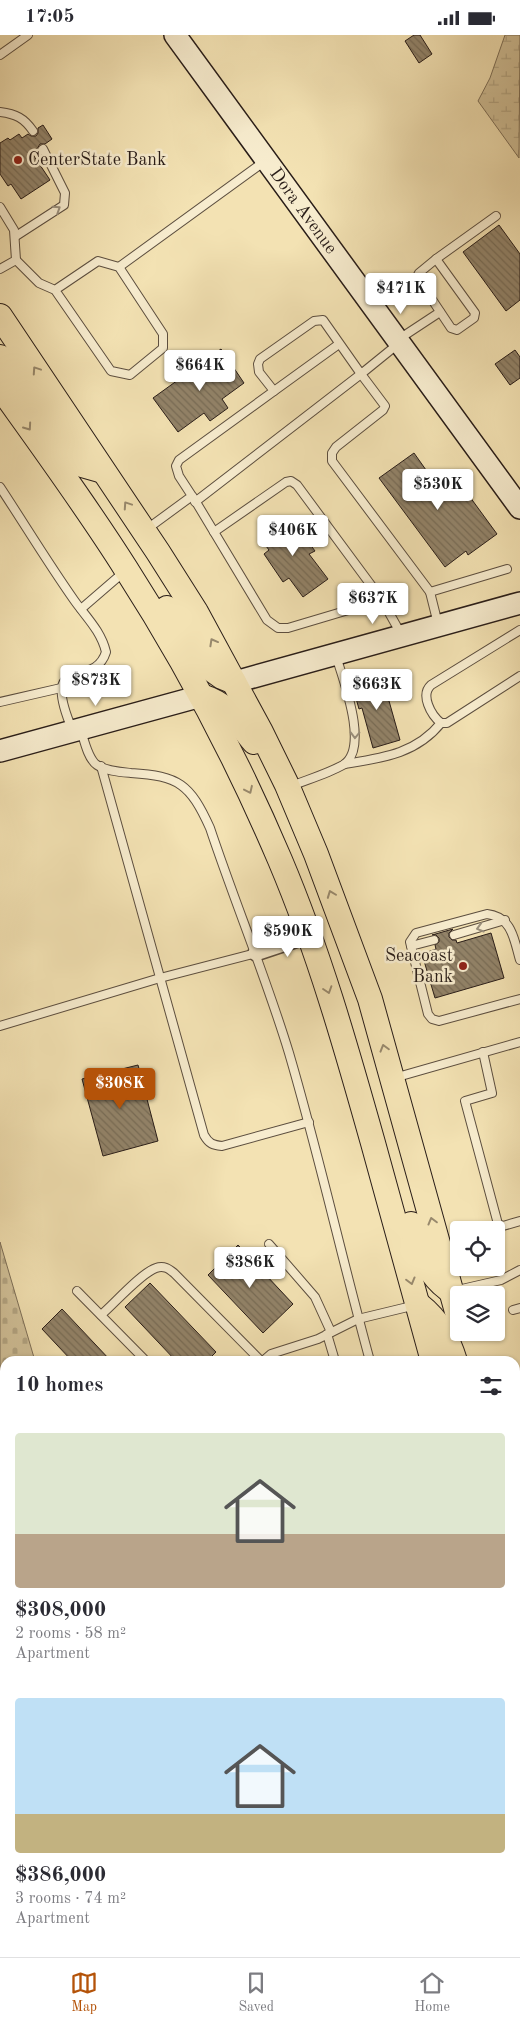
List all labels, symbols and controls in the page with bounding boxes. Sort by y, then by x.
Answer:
text: 17:05 [25,8,74,27]
place label: CenterState Bank [28,151,166,169]
marker: CenterState Bank [12,154,24,166]
street label: Dora Avenue [266,165,340,257]
one-way arrow [52,206,61,216]
pin: $471K [366,273,436,315]
text: $471K [376,281,426,297]
pin: $664K [165,349,235,392]
text: $664K [175,358,225,374]
one-way arrow [33,366,42,376]
one-way arrow [22,421,31,431]
pin: $530K [403,469,473,511]
text: $530K [413,477,463,493]
one-way arrow [123,501,133,510]
pin: $406K [258,515,328,557]
text: $406K [268,523,318,539]
pin: $637K [338,583,408,625]
text: $637K [348,591,398,607]
one-way arrow [209,639,219,648]
pin: $873K [61,665,131,707]
pin: $663K [342,669,412,711]
text: $873K [71,673,121,689]
text: $663K [352,677,402,693]
one-way arrow [349,731,360,739]
one-way arrow [243,785,253,794]
one-way arrow [327,890,338,899]
pin: $590K [253,915,323,958]
one-way arrow [476,922,484,932]
text: $590K [263,924,313,940]
place label: Seacoast Bank [385,947,453,986]
marker: Seacoast Bank [457,960,469,972]
one-way arrow [322,985,332,994]
one-way arrow [379,1044,389,1052]
pin: $308K [85,1067,155,1110]
text: $308K [95,1076,145,1092]
one-way arrow [427,1218,437,1226]
map controls [450,1221,505,1341]
button: locate [450,1221,505,1276]
pin: $386K [215,1247,285,1289]
text: $386K [225,1255,275,1271]
one-way arrow [405,1276,416,1285]
button: layers [450,1286,505,1341]
icon: filters [477,1372,505,1400]
text: 10 homes [15,1375,103,1396]
icon: home [215,1466,305,1556]
text: $308,000 [15,1600,106,1621]
text: 2 rooms · 58 m² [15,1626,126,1642]
text: Apartment [15,1646,90,1662]
icon: home [215,1731,305,1821]
text: $386,000 [15,1865,106,1886]
text: 3 rooms · 74 m² [15,1891,126,1907]
text: Apartment [15,1911,90,1927]
tab: Map [70,1969,98,2016]
tab: Saved [238,1969,274,2016]
tab: Home [414,1969,450,2016]

